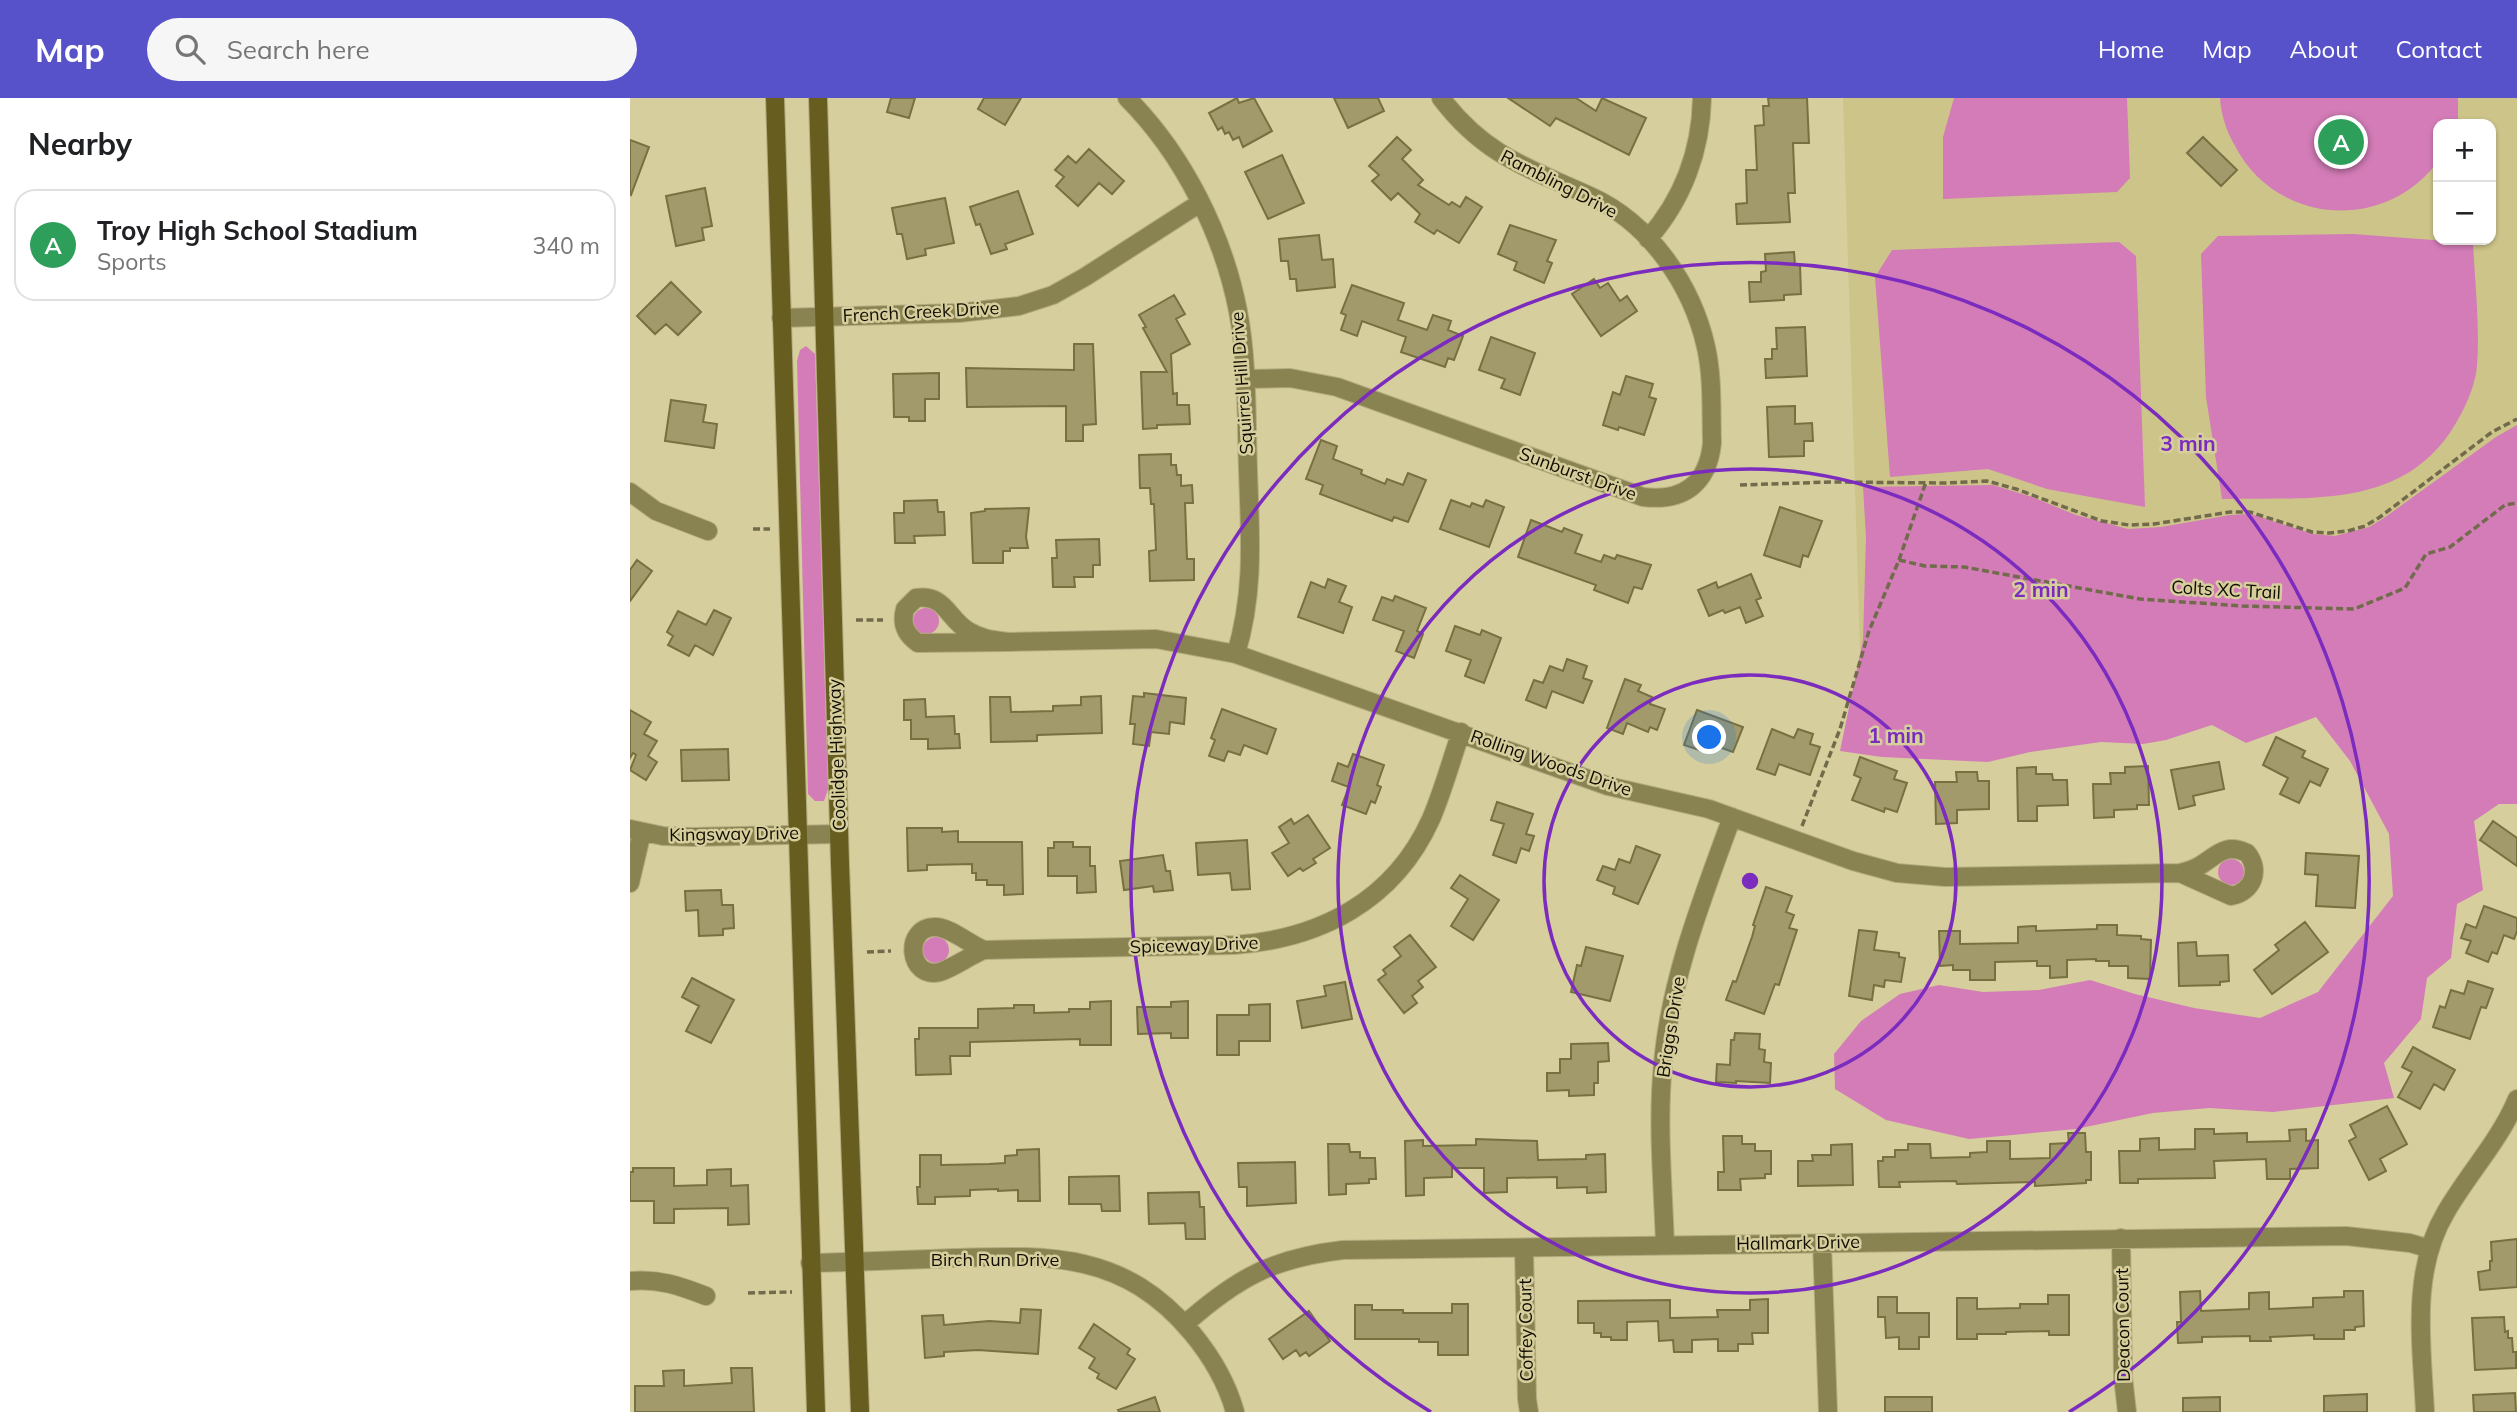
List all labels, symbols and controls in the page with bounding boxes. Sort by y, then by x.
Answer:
search box [147,18,637,81]
text: Map [35,29,105,70]
icon: search [171,30,209,68]
text: Search here [227,33,370,66]
text: Home [2098,34,2164,64]
text: Map [2202,34,2252,64]
text: About [2290,34,2358,64]
text: Contact [2396,34,2482,64]
pin: A [2318,116,2364,168]
map controls [2433,119,2496,245]
button: + [2433,119,2496,182]
text: Nearby [28,125,132,163]
street label: Rambling Drive [1497,144,1621,223]
button: − [2433,182,2496,245]
text: Troy High School Stadium [97,214,418,247]
text: A [44,231,62,260]
text: 340 m [532,231,600,260]
text: Sports [97,247,167,276]
street label: French Creek Drive [842,296,1000,327]
street label: Squirrel Hill Drive [1225,311,1258,455]
text: 3 min [2160,430,2216,456]
street label: Sunburst Drive [1516,442,1640,505]
street label: Colts XC Trail [2171,575,2281,604]
text: 2 min [2013,576,2069,602]
street label: Coolidge Highway [822,678,851,831]
your location [1692,720,1726,754]
text: 1 min [1868,722,1924,748]
street label: Rolling Woods Drive [1468,724,1635,801]
street label: Kingsway Drive [669,821,799,846]
centre of rings [1738,869,1762,893]
street label: Spiceway Drive [1129,931,1259,958]
street label: Briggs Drive [1651,975,1690,1079]
street label: Hallmark Drive [1736,1230,1860,1255]
street label: Birch Run Drive [931,1248,1059,1271]
street label: Deacon Court [2110,1268,2135,1382]
street label: Coffey Court [1513,1278,1538,1382]

